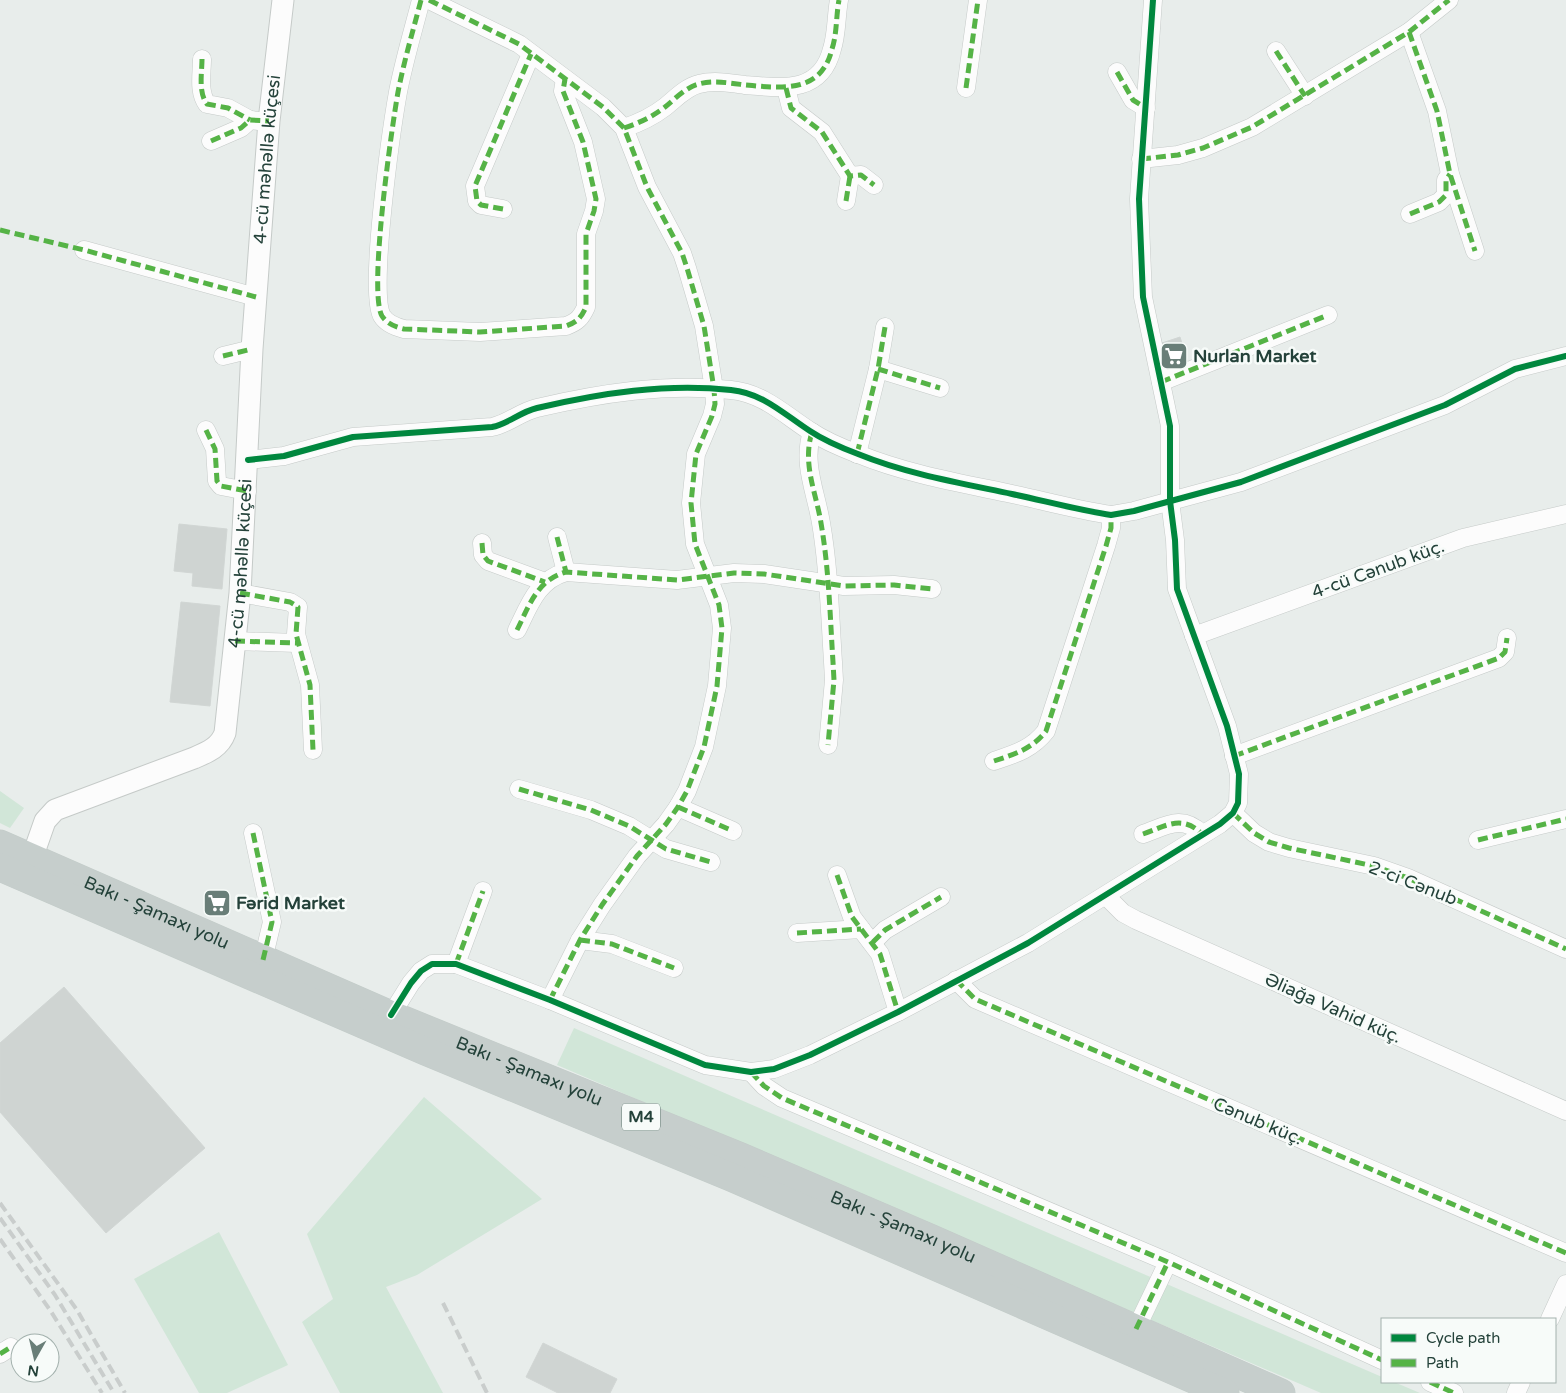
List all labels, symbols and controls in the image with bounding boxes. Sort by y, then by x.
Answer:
street label: 4-cü məhəllə küçesi [249,74,285,245]
supermarket icon: Nurlan Market [1159,341,1189,371]
place label: Nurlan Market [1193,345,1317,367]
street label: 4-cü məhəllə küçesi [223,478,257,649]
street label: 4-cü Cənub küç. [1309,535,1447,603]
street label: 2-ci Cənub [1366,856,1460,910]
street label: Bakı - Şamaxı yolu [81,871,233,954]
supermarket icon: Fərid Market [202,888,232,918]
place label: Fərid Market [236,892,345,914]
street label: Əliağa Vahid küç. [1261,968,1405,1048]
street label: Bakı - Şamaxı yolu [453,1032,606,1111]
street label: Cənub küç. [1210,1092,1306,1150]
road number: M4 [622,1104,660,1130]
street label: Bakı - Şamaxı yolu [827,1186,979,1268]
legend [1381,1318,1556,1383]
text: Cycle path [1426,1329,1500,1347]
north arrow [10,1333,60,1383]
text: Path [1426,1354,1459,1372]
text: N [27,1361,40,1380]

